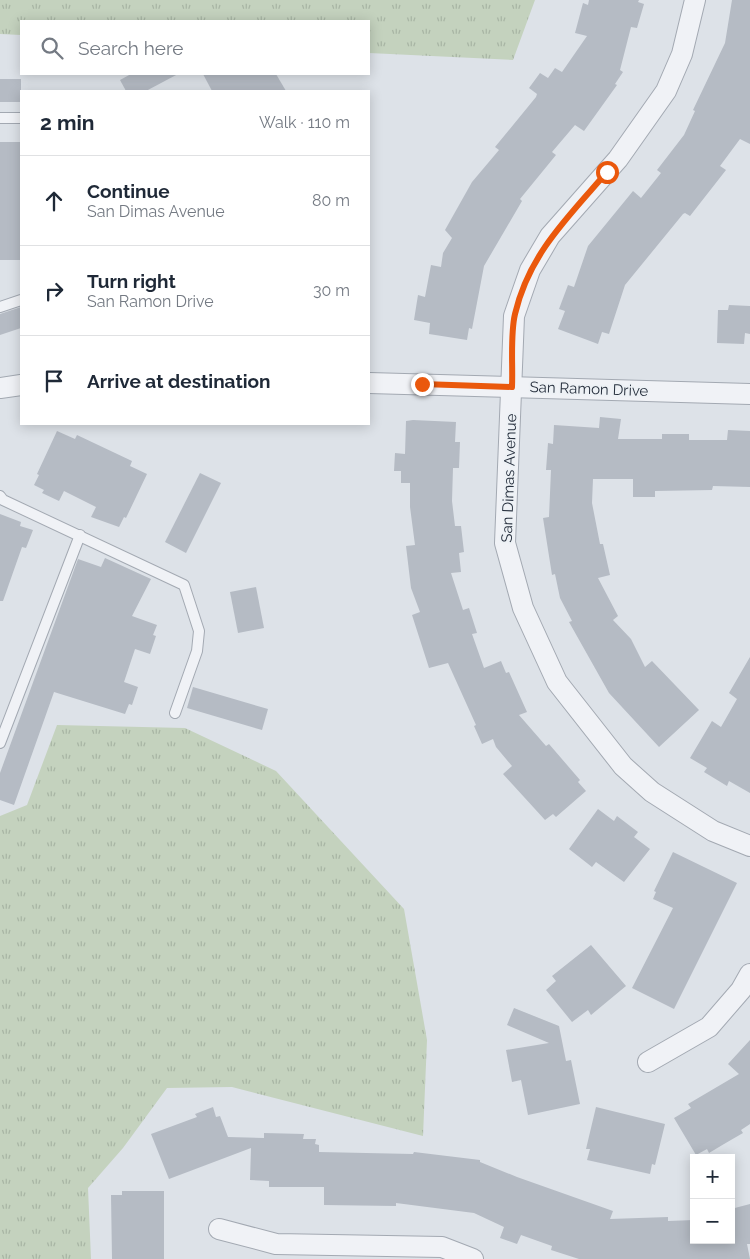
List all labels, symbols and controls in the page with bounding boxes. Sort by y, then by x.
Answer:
search box [20,20,370,75]
icon: search [38,34,66,62]
text: Search here [78,37,184,59]
text: 2 min [40,110,94,135]
text: Walk · 110 m [259,113,350,132]
route start [596,161,619,184]
text: Continue [87,180,170,202]
icon: ahead [40,187,68,215]
text: 80 m [312,191,350,210]
text: San Dimas Avenue [87,202,225,221]
text: Turn right [87,270,176,292]
icon: right [40,277,68,305]
text: 30 m [313,281,350,300]
text: San Ramon Drive [87,292,214,311]
icon: arrive [40,367,68,395]
text: Arrive at destination [87,370,271,392]
route end [411,373,434,396]
street label: San Ramon Drive [529,378,649,400]
street label: San Dimas Avenue [498,413,520,543]
map controls [690,1154,735,1244]
button: + [690,1154,735,1199]
button: − [690,1199,735,1244]

